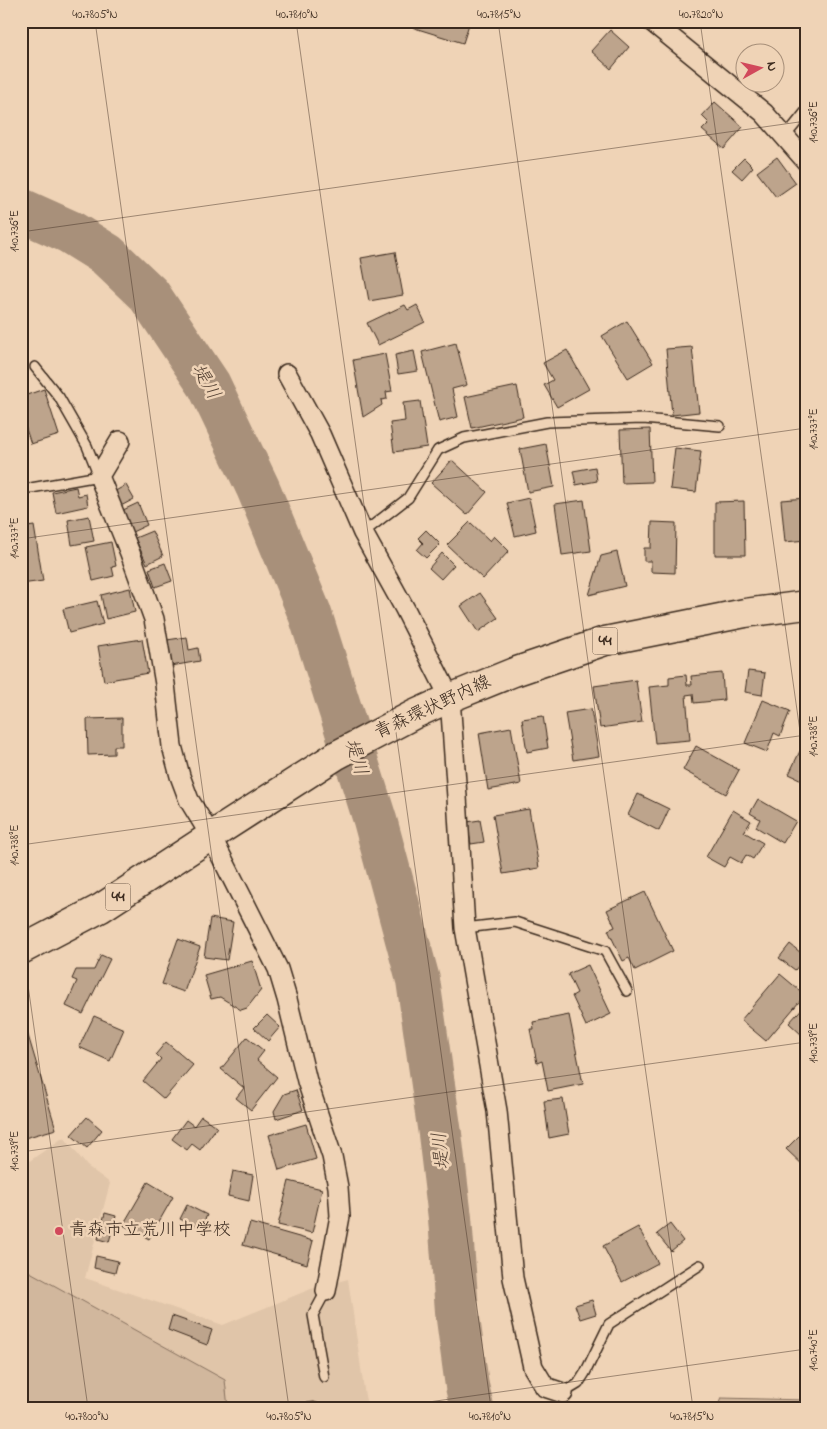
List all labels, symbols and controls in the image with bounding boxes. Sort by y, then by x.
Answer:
text: 40.7805°N [72,6,118,24]
text: 40.7810°N [276,6,318,24]
text: 40.7815°N [477,6,521,24]
text: 40.7820°N [679,6,723,24]
north arrow [734,42,784,92]
text: N [760,60,782,73]
text: 140.736°E [805,101,823,143]
text: 140.736°E [6,210,24,252]
water label: 堤川 [184,359,226,405]
text: 140.737°E [805,408,823,450]
text: 140.737°E [6,517,24,559]
road number: 44 [592,627,618,654]
street label: 青森環状野内線 [370,670,496,746]
text: 140.738°E [805,715,823,757]
water label: 堤川 [337,735,373,779]
text: 140.738°E [6,824,24,866]
road number: 44 [106,884,130,910]
text: 140.739°E [805,1023,823,1063]
text: 140.739°E [6,1131,24,1171]
water label: 堤川 [427,1131,457,1171]
place label: 青森市立荒川中学校 [69,1218,231,1244]
marker: 青森市立荒川中学校 [53,1225,65,1237]
text: 140.740°E [805,1329,823,1371]
text: 40.7800°N [65,1408,109,1426]
text: 40.7805°N [266,1408,312,1426]
text: 40.7810°N [469,1408,511,1426]
text: 40.7815°N [670,1408,714,1426]

